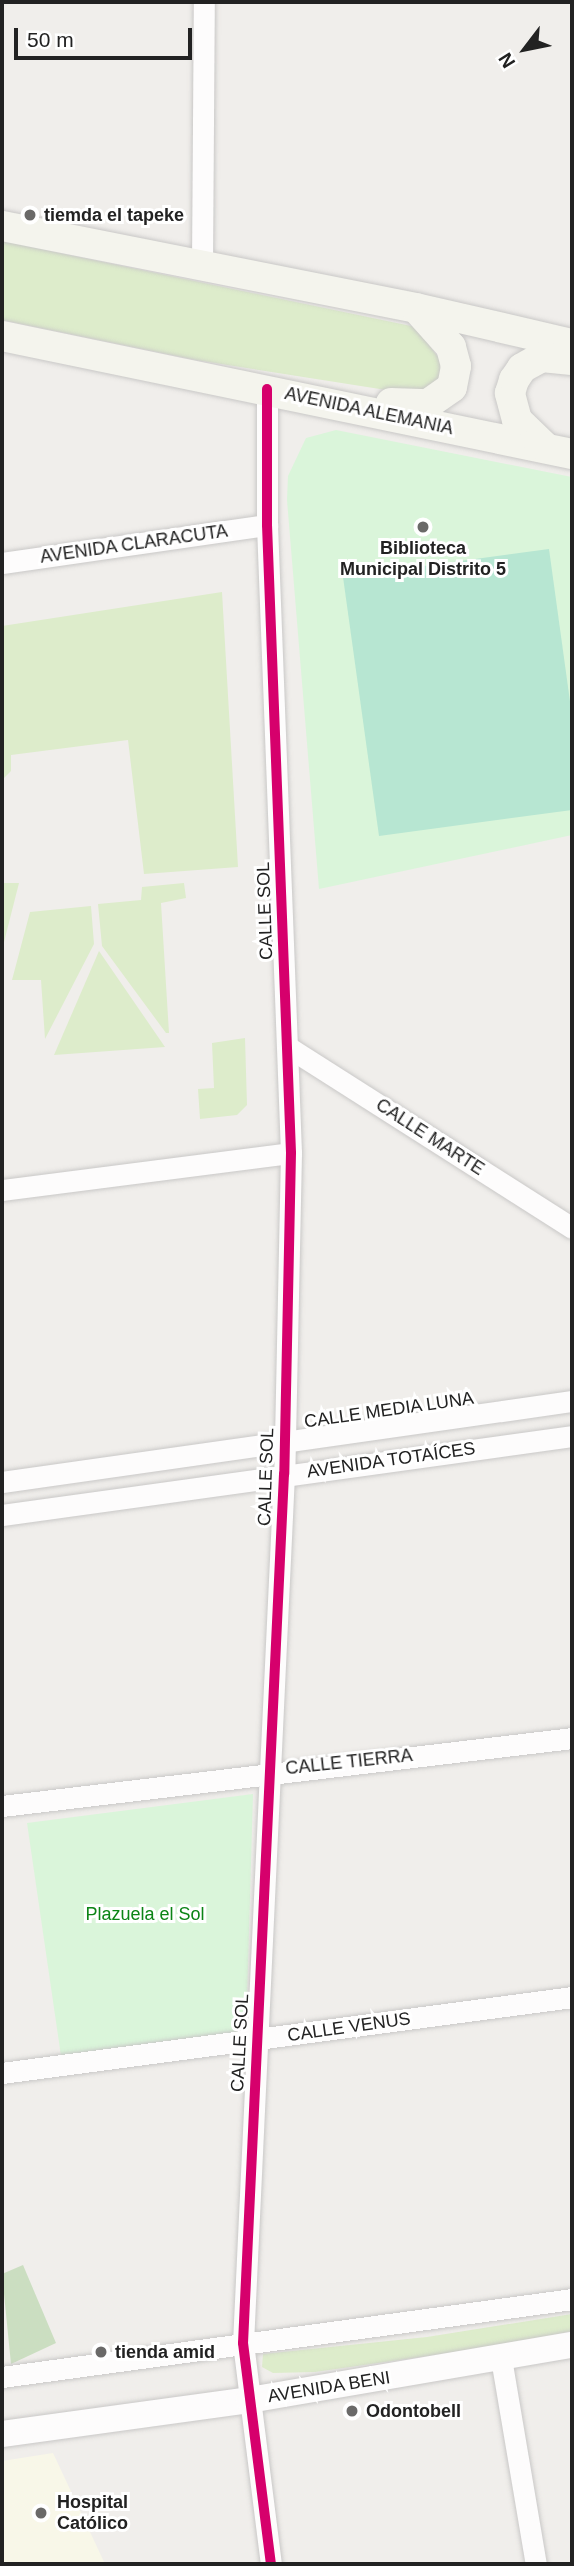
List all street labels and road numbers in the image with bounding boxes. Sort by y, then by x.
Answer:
street label: AVENIDA ALEMANIA [282,382,456,440]
street label: AVENIDA CLARACUTA [38,520,230,568]
street label: CALLE SOL [252,862,278,960]
street label: CALLE MARTE [372,1094,488,1180]
street label: CALLE MEDIA LUNA [302,1387,476,1433]
street label: CALLE SOL [253,1428,279,1526]
street label: AVENIDA TOTAÍCES [305,1437,477,1483]
street label: CALLE TIERRA [284,1745,414,1779]
street label: CALLE SOL [227,1993,253,2093]
street label: CALLE VENUS [286,2008,412,2046]
street label: AVENIDA BENI [266,2367,392,2407]

